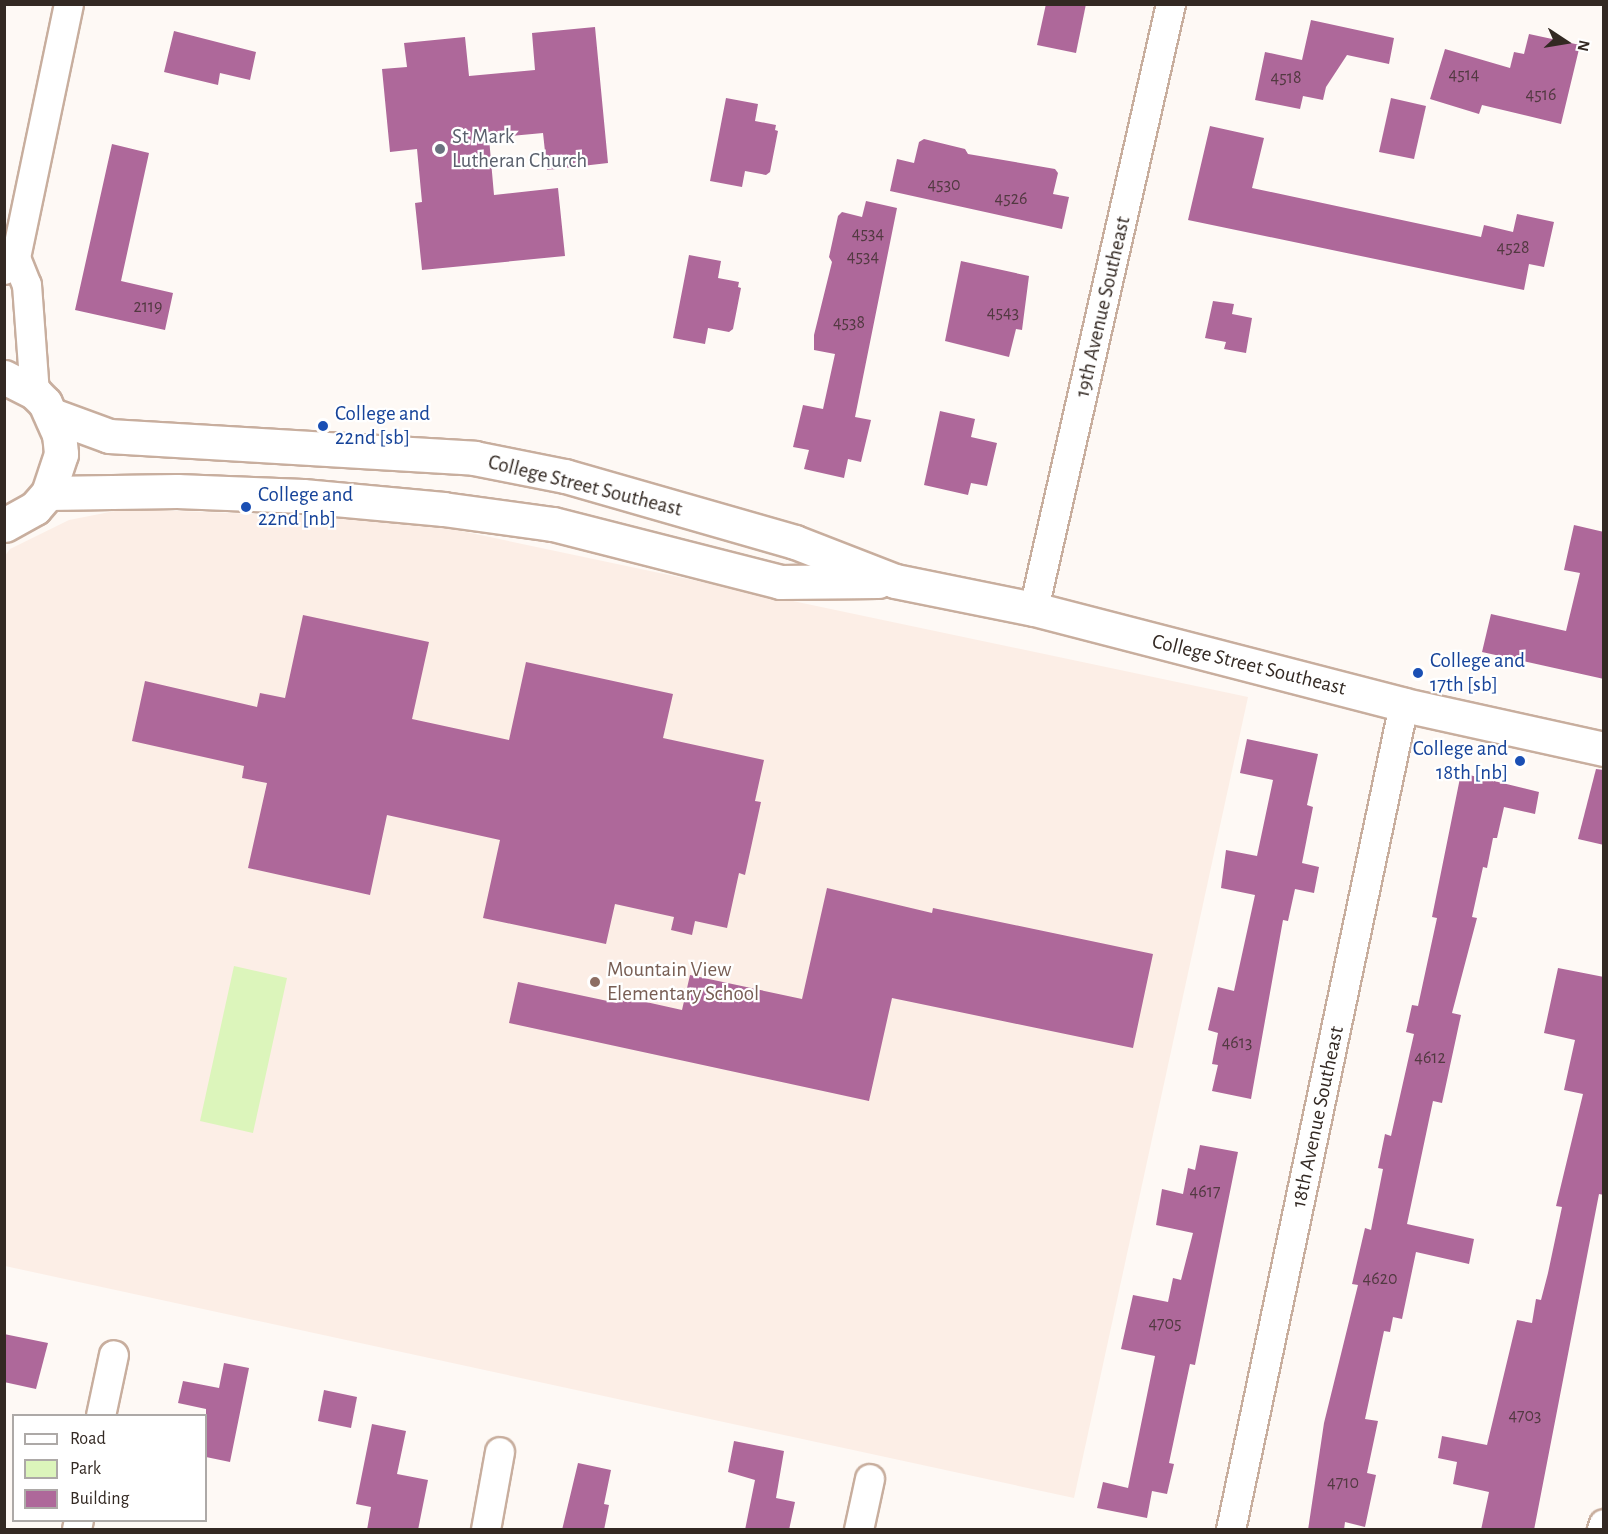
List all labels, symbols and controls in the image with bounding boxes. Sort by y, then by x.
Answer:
north arrow [1536,12,1596,72]
text: N [1575,39,1593,53]
house number: 4514 [1448,64,1480,86]
house number: 4518 [1271,67,1301,89]
house number: 4516 [1526,84,1556,106]
place label: St Mark Lutheran Church [452,124,587,174]
marker: St Mark Lutheran Church [433,142,447,156]
house number: 4530 [927,174,961,196]
house number: 4526 [995,188,1027,210]
street label: 19th Avenue Southeast [1070,214,1136,400]
house number: 4534 [852,223,884,245]
house number: 4528 [1497,237,1529,259]
house number: 4534 [847,246,879,268]
house number: 2119 [133,296,163,318]
house number: 4543 [987,302,1019,324]
house number: 4538 [833,312,865,334]
place label: College and 22nd [sb] [335,401,430,451]
marker: College and 22nd [sb] [316,419,330,433]
street label: College Street Southeast [485,450,685,522]
place label: College and 22nd [nb] [258,482,353,532]
marker: College and 22nd [nb] [239,500,253,514]
street label: College Street Southeast [1149,629,1349,701]
place label: College and 17th [sb] [1430,648,1525,698]
marker: College and 17th [sb] [1411,666,1425,680]
place label: College and 18th [nb] [1413,736,1508,786]
marker: College and 18th [nb] [1513,754,1527,768]
place label: Mountain View Elementary School [607,957,759,1007]
marker: Mountain View Elementary School [588,975,602,989]
street label: 18th Avenue Southeast [1286,1024,1350,1210]
house number: 4613 [1222,1032,1252,1054]
house number: 4612 [1414,1047,1446,1069]
house number: 4617 [1190,1181,1220,1203]
house number: 4620 [1363,1268,1397,1290]
house number: 4705 [1148,1313,1182,1335]
house number: 4703 [1508,1405,1542,1427]
legend [12,1414,207,1522]
text: Road [70,1430,106,1448]
text: Park [70,1460,101,1478]
house number: 4710 [1327,1472,1359,1494]
text: Building [70,1490,129,1508]

